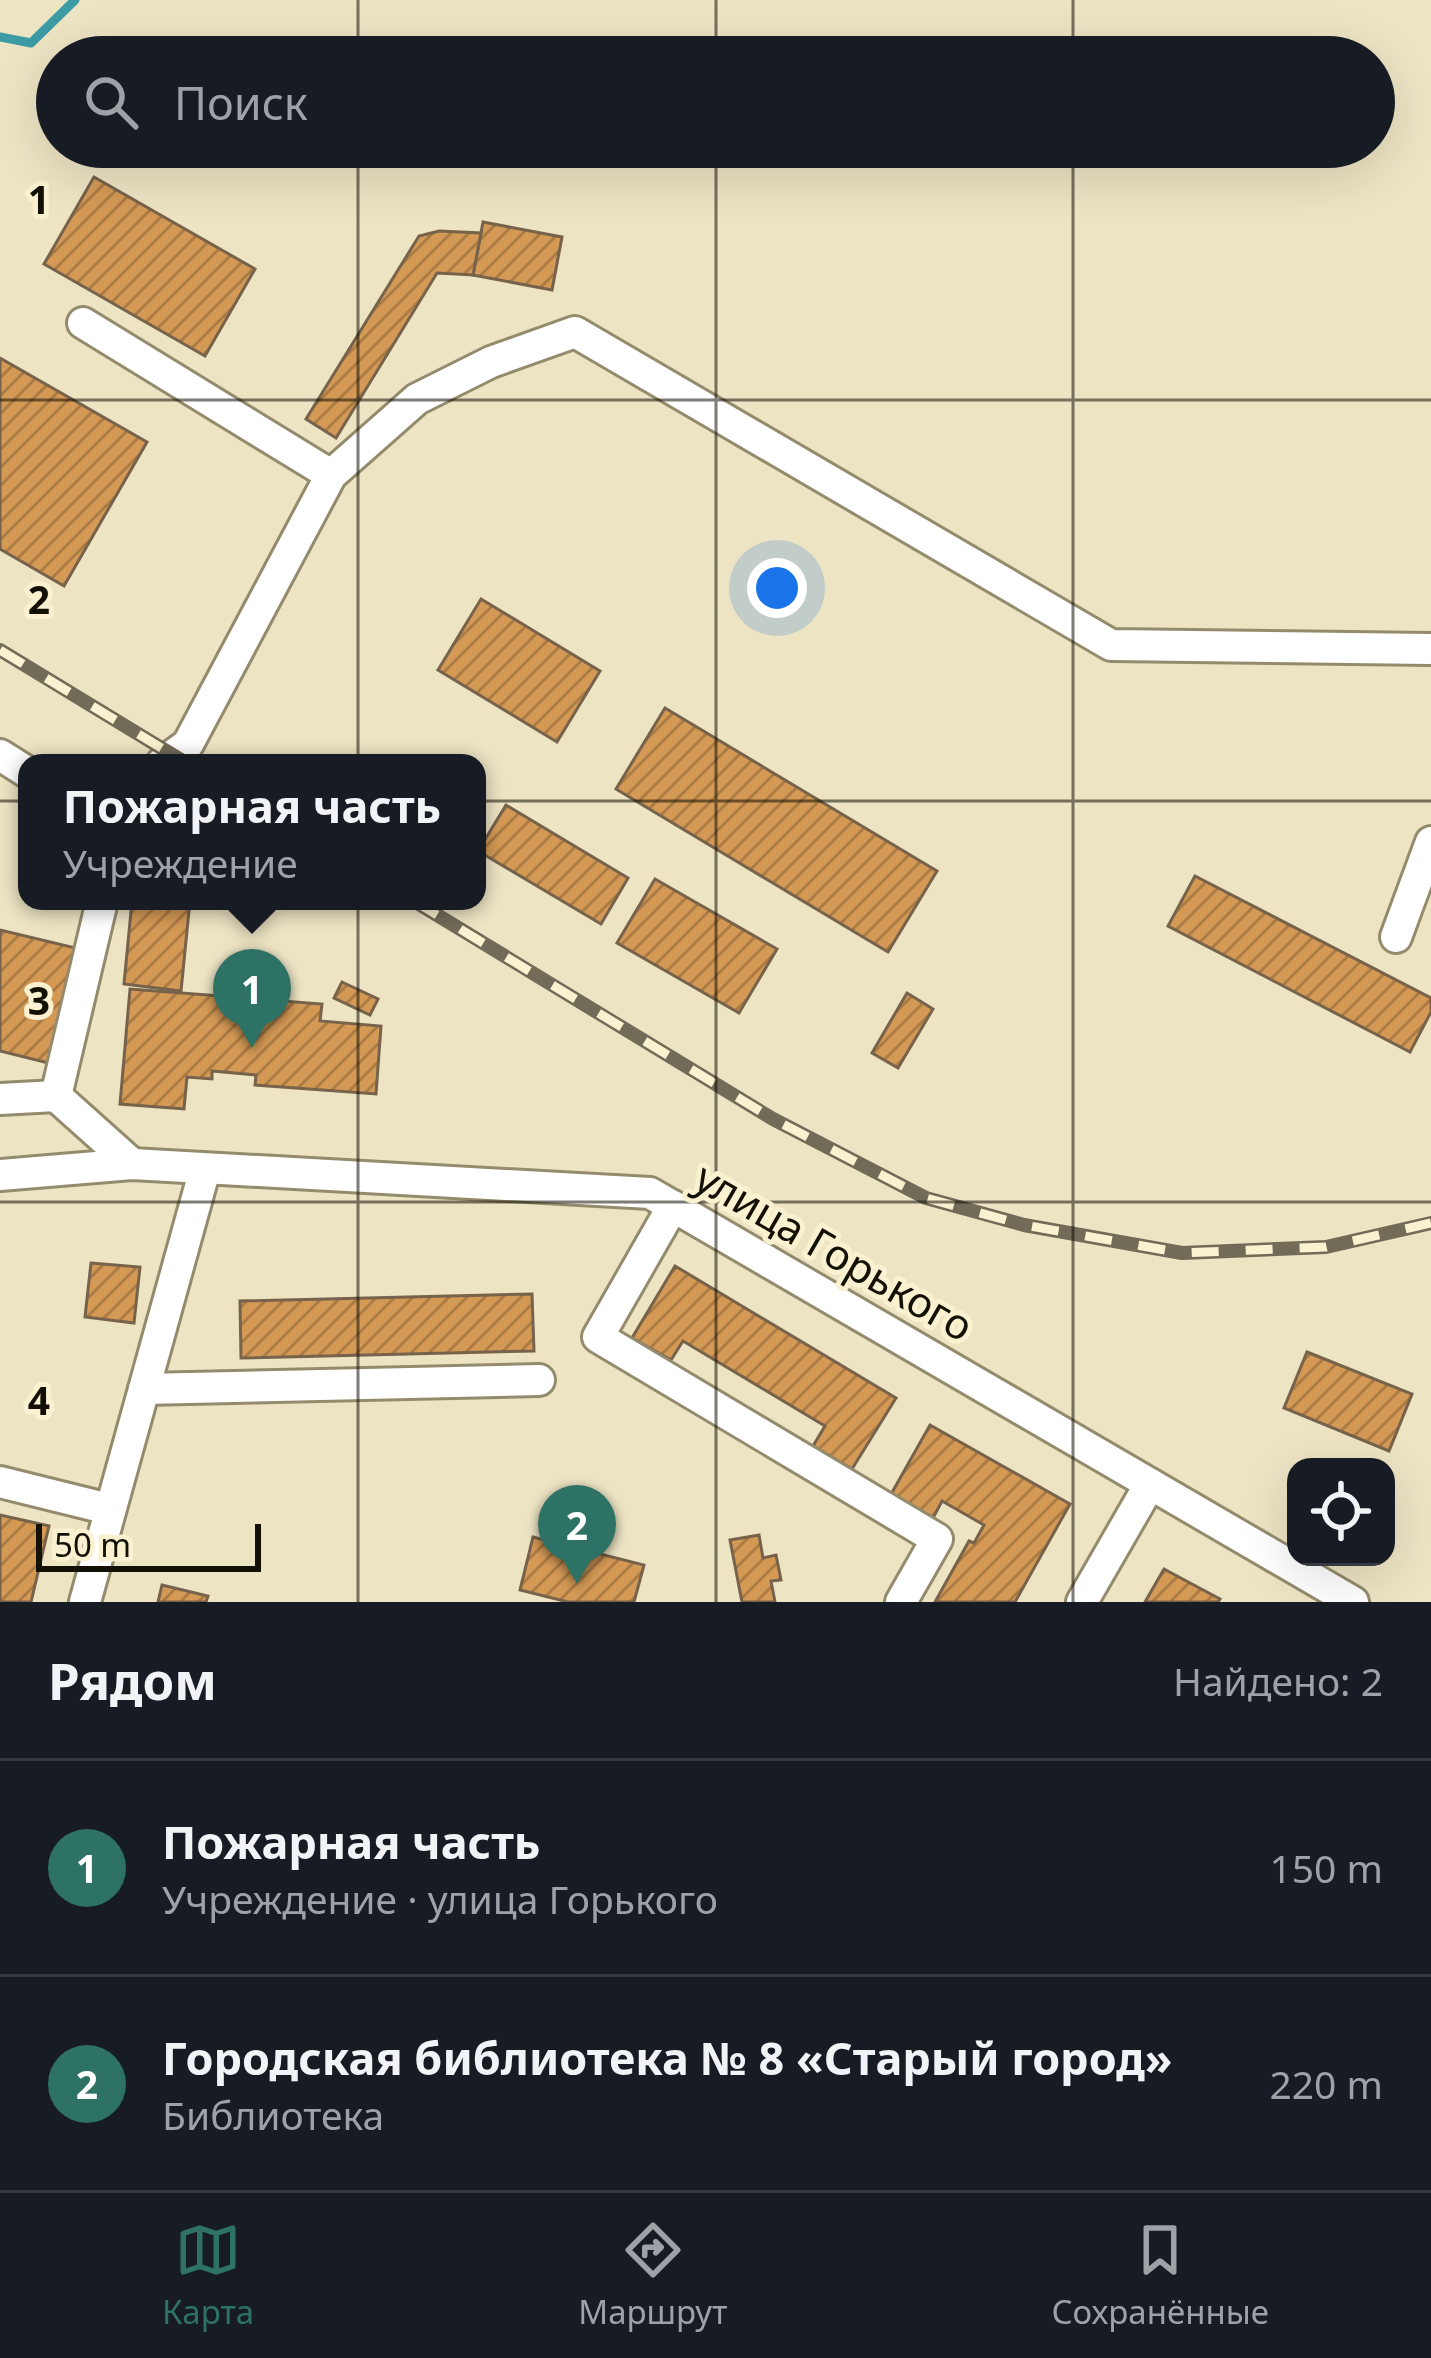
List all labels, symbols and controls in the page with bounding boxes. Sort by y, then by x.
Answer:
search box [36,36,1395,168]
icon: search [78,69,144,135]
text: Поиск [174,72,308,133]
text: 1 [28,172,50,225]
your location [747,558,807,618]
text: 2 [28,572,50,625]
popup [18,754,486,910]
text: Пожарная часть [63,775,441,836]
text: Учреждение [63,836,298,889]
pin: 1 [213,949,291,1048]
text: 3 [28,973,50,1026]
street label: улица Горького [685,1148,984,1353]
text: 4 [28,1373,50,1426]
map controls [1287,1458,1395,1566]
button: locate [1287,1458,1395,1566]
pin: 2 [538,1485,616,1584]
scale bar [36,1518,261,1571]
text: 50 m [54,1522,131,1567]
text: Рядом [48,1645,217,1715]
text: Найдено: 2 [1173,1654,1383,1707]
text: Пожарная часть [162,1811,540,1872]
text: 1 [76,1841,98,1894]
text: 150 m [1269,1841,1383,1894]
text: Учреждение · улица Горького [162,1872,718,1925]
text: Городская библиотека № 8 «Старый город» [162,2027,1172,2088]
text: 2 [76,2057,98,2110]
text: 220 m [1269,2057,1383,2110]
text: Библиотека [162,2088,384,2141]
tab: Карта [162,2217,254,2334]
tab: Маршрут [578,2217,727,2334]
tab: Сохранённые [1051,2217,1269,2334]

